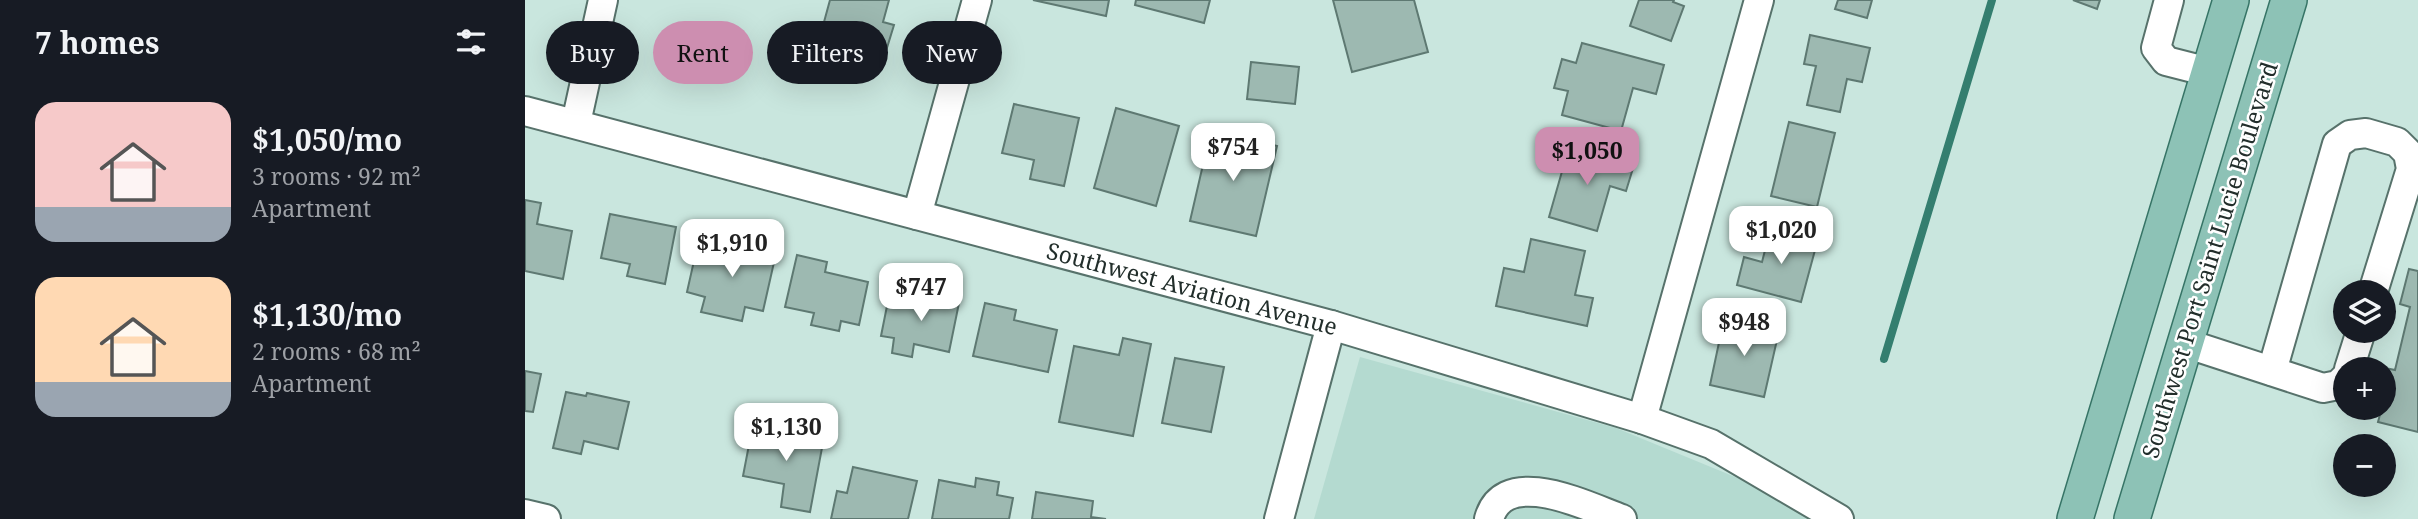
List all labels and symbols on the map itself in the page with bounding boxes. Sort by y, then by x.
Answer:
street label: Southwest Port Saint Lucie Boulevard [2133,58,2285,462]
pin: $754 [1192,124,1274,183]
pin: $1,050 [1530,128,1644,187]
pin: $1,020 [1724,206,1838,266]
pin: $1,910 [675,219,789,279]
street label: Southwest Aviation Avenue [1043,234,1341,342]
pin: $747 [880,264,962,323]
pin: $948 [1703,298,1785,358]
pin: $1,130 [729,404,843,463]

